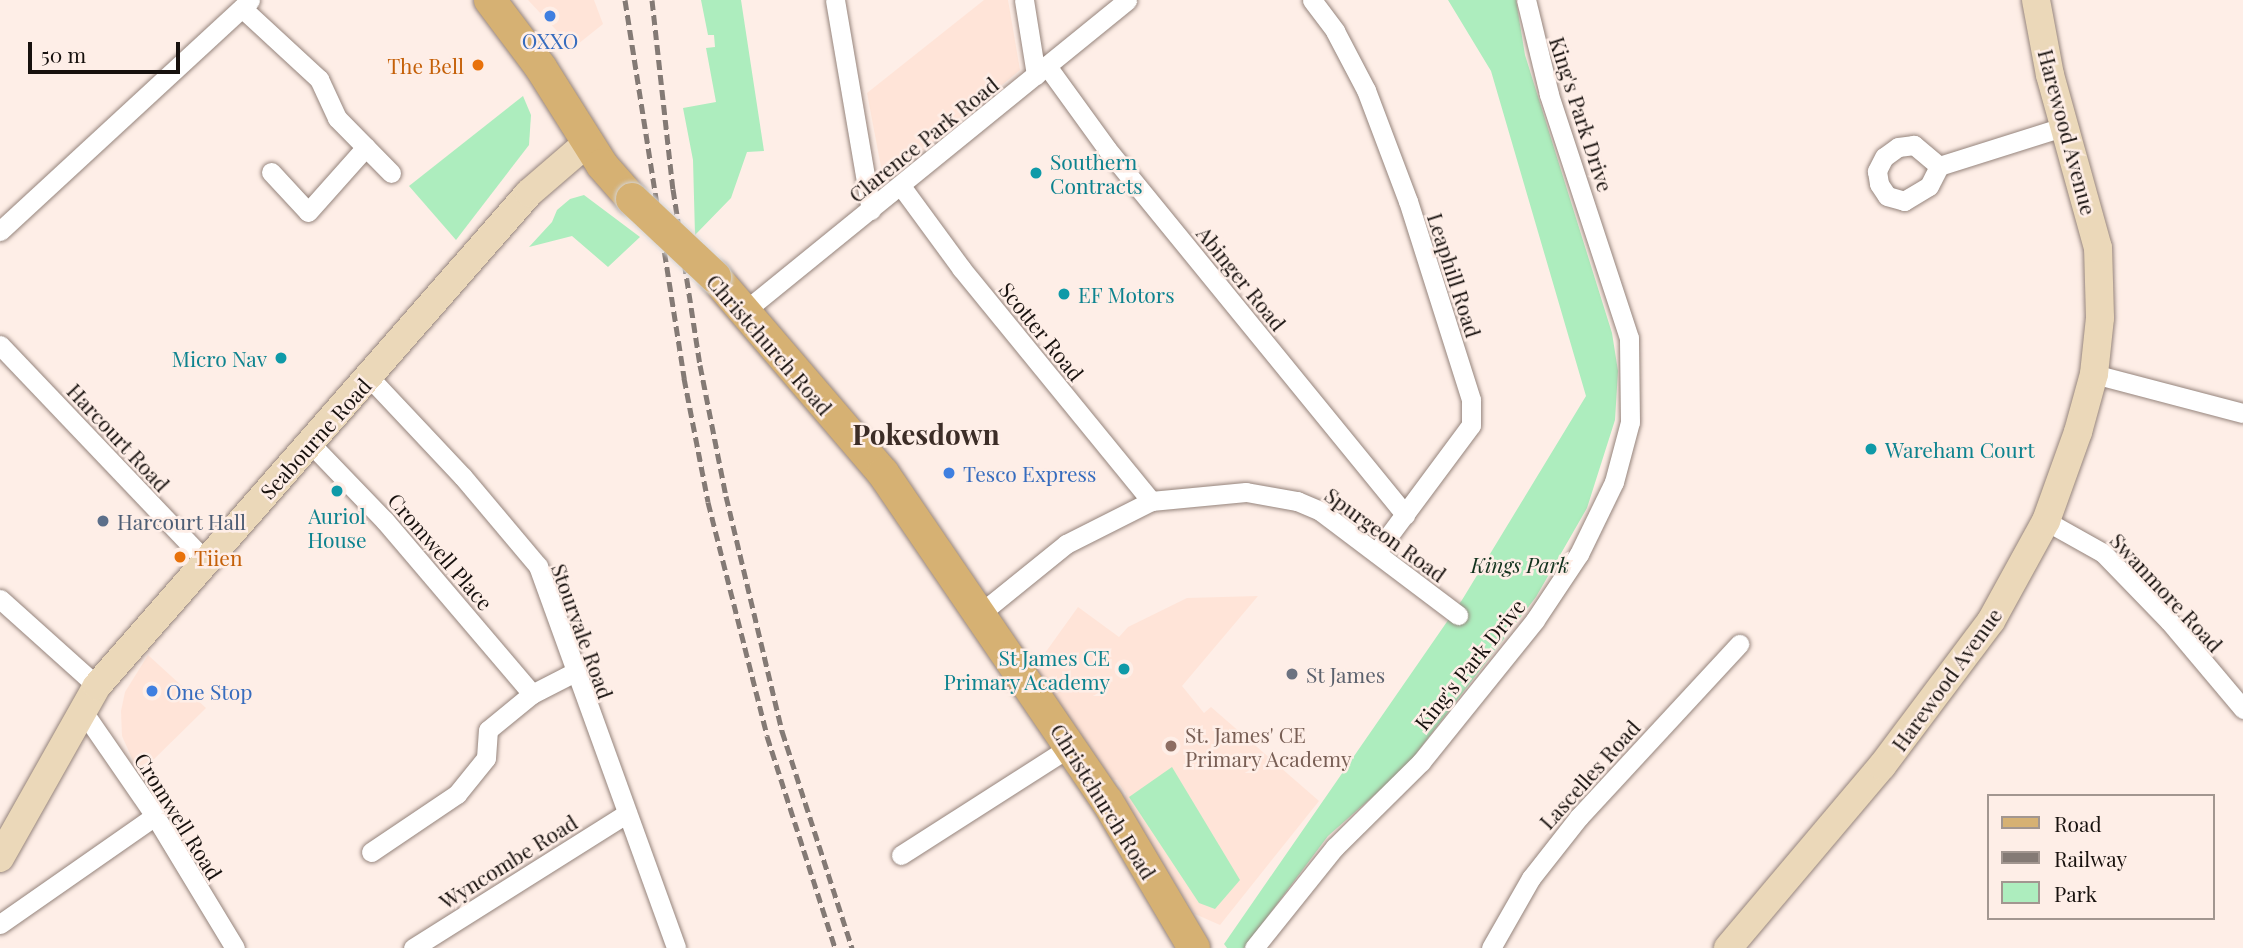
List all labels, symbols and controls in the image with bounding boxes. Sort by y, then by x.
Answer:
marker: OXXO [542,8,558,24]
place label: OXXO [522,27,578,53]
scale bar [32,28,184,72]
street label: King's Park Drive [1545,33,1619,195]
text: 50 m [41,40,86,68]
street label: Harewood Avenue [2034,46,2102,218]
place label: The Bell [387,52,464,78]
marker: The Bell [470,57,486,73]
street label: Clarence Park Road [843,71,1003,207]
place label: Southern Contracts [1050,148,1143,198]
marker: Southern Contracts [1028,165,1044,181]
street label: Leaphill Road [1423,210,1487,340]
street label: Abinger Road [1192,221,1292,335]
street label: Christchurch Road [702,268,838,420]
street label: Scotter Road [994,276,1090,386]
place label: EF Motors [1078,281,1175,307]
marker: EF Motors [1056,286,1072,302]
place label: Micro Nav [172,345,267,371]
marker: Micro Nav [273,350,289,366]
street label: Seabourne Road [254,373,376,503]
street label: Harcourt Road [62,378,176,496]
district label: Pokesdown [852,417,1000,451]
place label: Wareham Court [1885,436,2035,462]
marker: Wareham Court [1863,441,1879,457]
place label: Tesco Express [963,460,1096,486]
marker: Tesco Express [941,465,957,481]
street label: Spurgeon Road [1320,482,1452,586]
marker: Auriol House [329,483,345,499]
street label: Cromwell Place [383,487,499,615]
place label: Auriol House [307,502,367,552]
place label: Harcourt Hall [117,508,246,534]
marker: Harcourt Hall [95,513,111,529]
street label: Swanmore Road [2106,527,2228,657]
place label: Tiien [194,544,243,570]
marker: Tiien [172,549,188,565]
park label: Kings Park [1471,551,1569,577]
street label: Stourvale Road [547,560,619,702]
street label: King's Park Drive [1408,593,1530,735]
street label: Harewood Avenue [1885,602,2007,756]
place label: St James CE Primary Academy [942,644,1110,694]
marker: St James CE Primary Academy [1116,661,1132,677]
place label: St James [1306,661,1386,687]
marker: St James [1284,666,1300,682]
place label: One Stop [166,678,252,704]
marker: One Stop [144,683,160,699]
street label: Lascelles Road [1534,714,1644,834]
street label: Christchurch Road [1046,719,1162,883]
place label: St. James' CE Primary Academy [1185,721,1353,771]
marker: St. James' CE Primary Academy [1163,738,1179,754]
street label: Cromwell Road [130,748,228,884]
legend [1988,794,2215,920]
street label: Wyncombe Road [435,809,581,913]
text: Road [2054,809,2102,837]
text: Railway [2054,844,2127,872]
text: Park [2054,879,2097,907]

